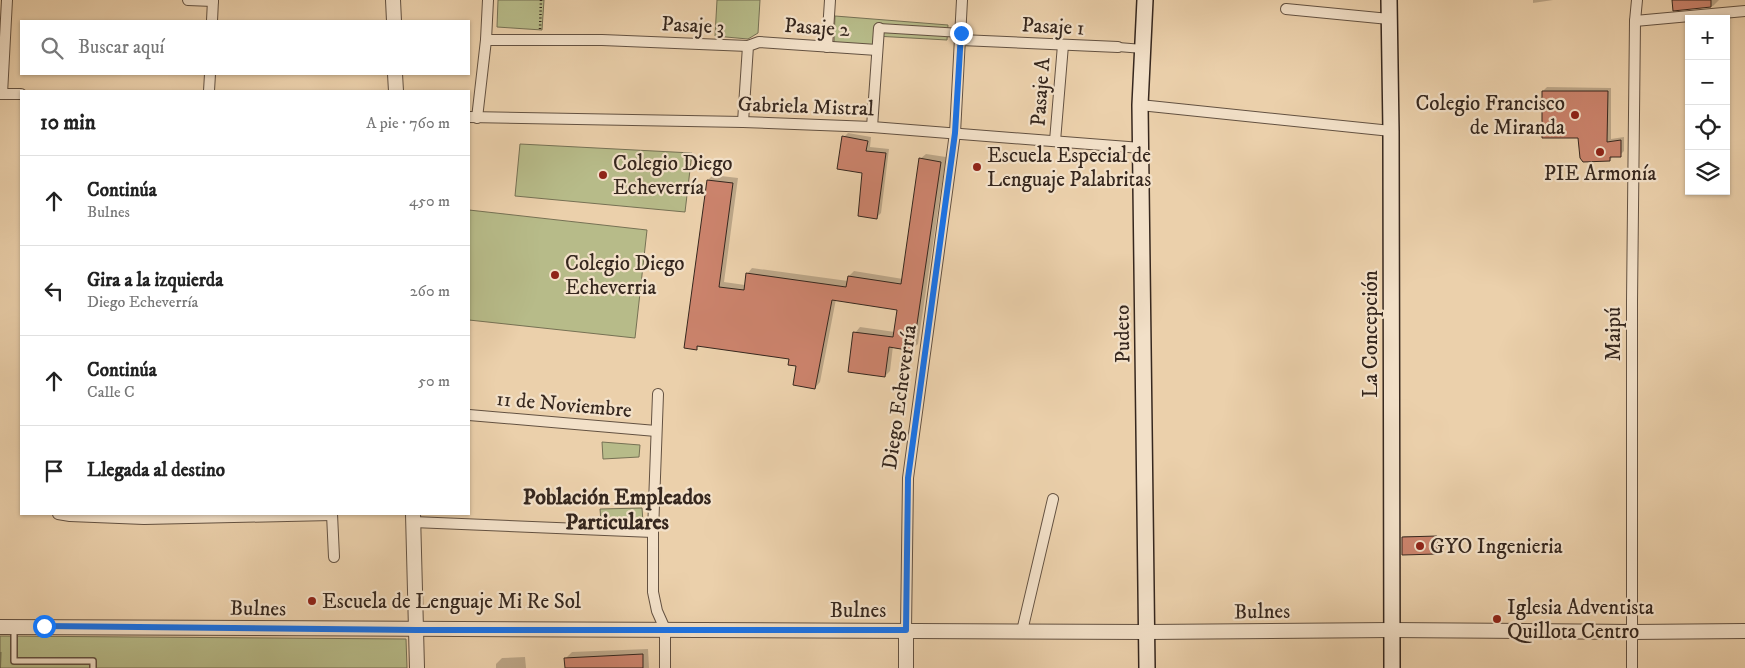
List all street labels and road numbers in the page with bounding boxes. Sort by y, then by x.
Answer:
street label: Pasaje 3 [661,11,725,41]
street label: Pasaje 1 [1021,12,1085,42]
street label: Pasaje 2 [783,13,851,43]
street label: Pasaje A [1026,56,1056,127]
street label: Gabriela Mistral [737,92,875,122]
street label: La Concepción [1358,270,1384,398]
street label: Pudeto [1109,305,1137,363]
street label: Maipú [1601,307,1627,361]
street label: Diego Echeverría [877,323,923,471]
street label: 11 de Noviembre [495,386,633,424]
street label: Bulnes [230,596,286,622]
street label: Bulnes [830,598,886,624]
street label: Bulnes [1234,599,1290,625]

